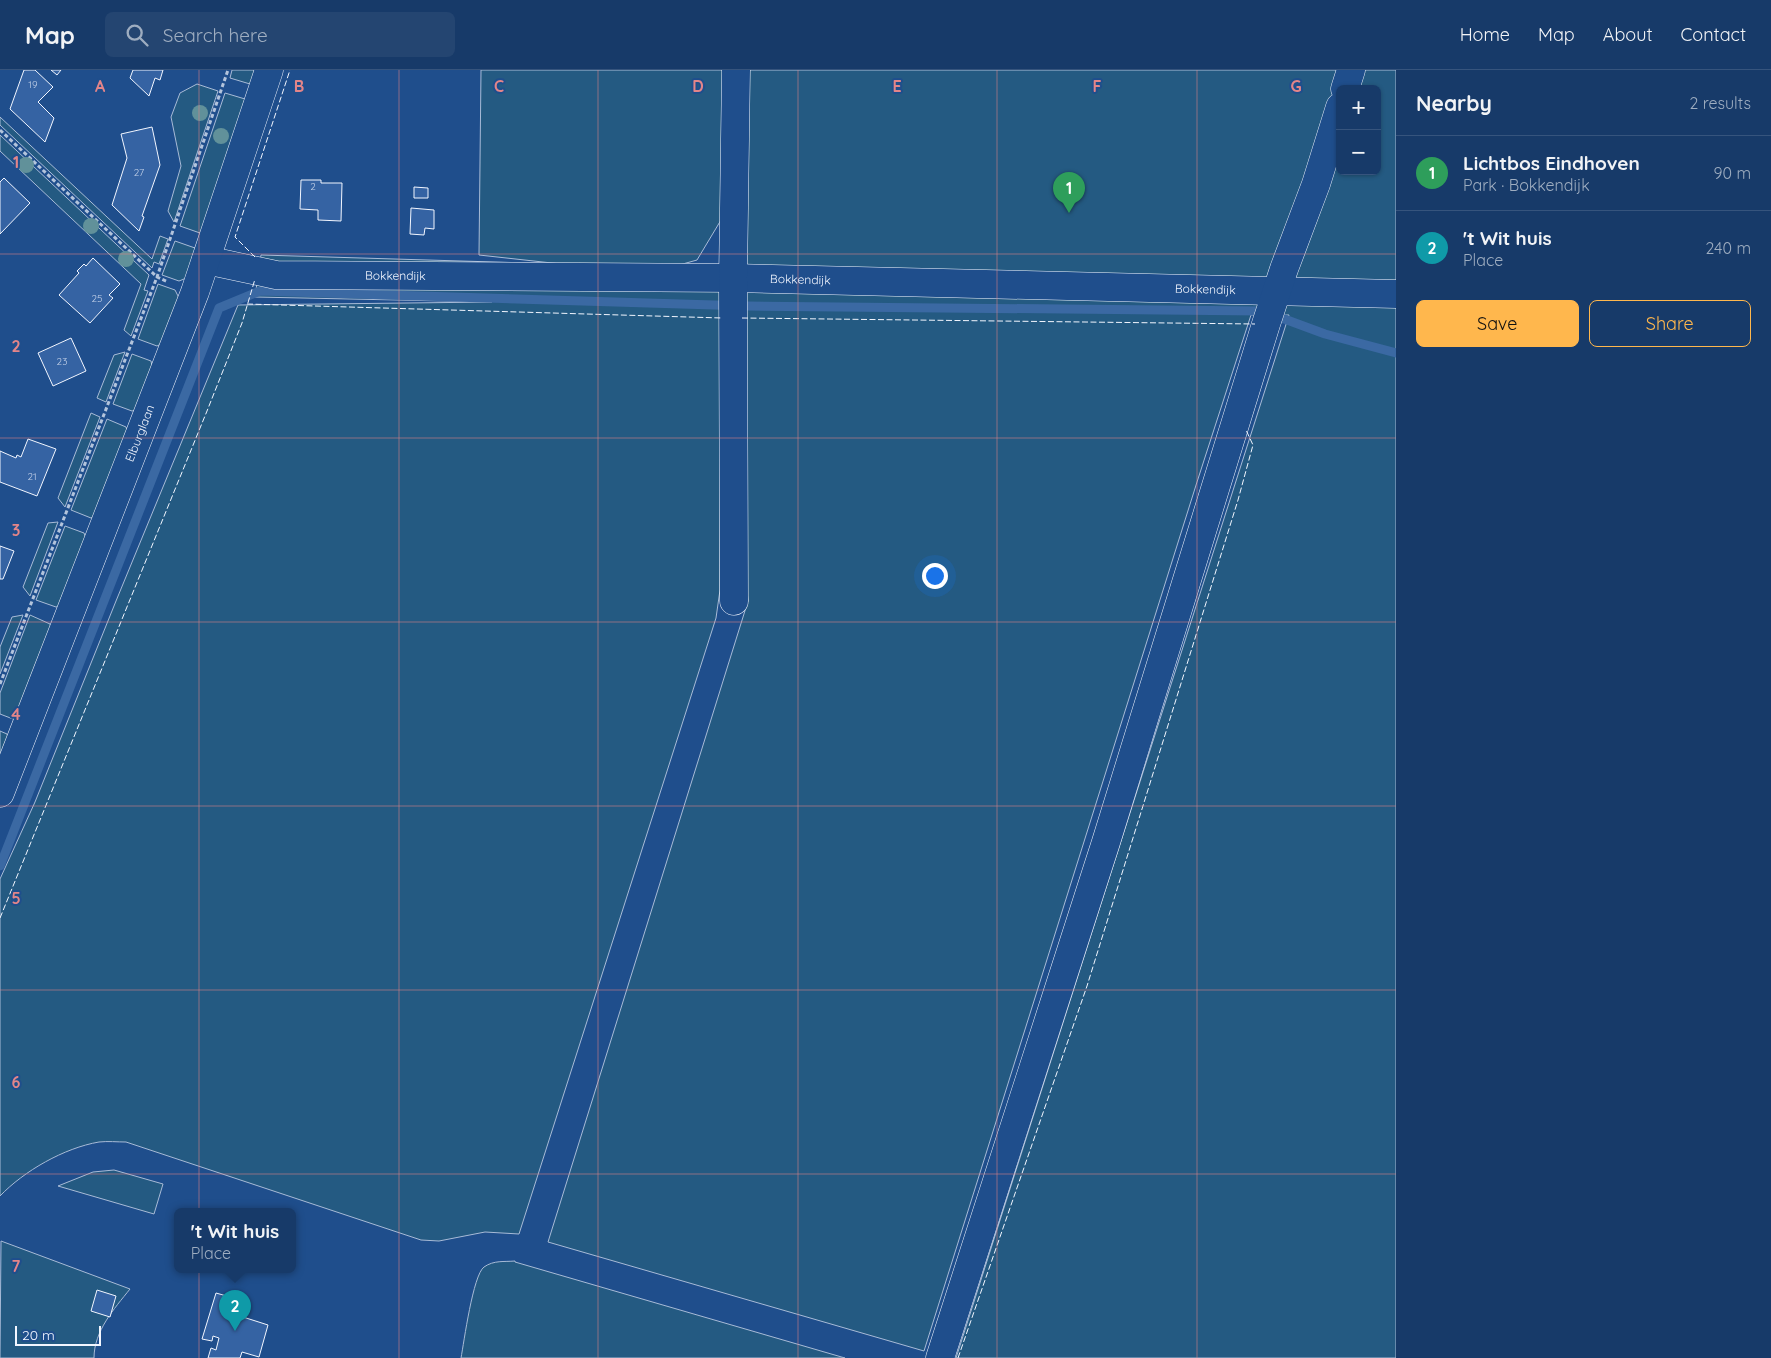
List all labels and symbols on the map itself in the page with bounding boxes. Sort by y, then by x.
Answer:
text: A [95,76,106,96]
text: B [294,76,304,96]
text: C [494,76,504,96]
text: D [692,76,704,96]
text: E [892,76,902,96]
text: F [1093,76,1102,96]
text: G [1290,76,1302,96]
house number: 19 [28,78,38,91]
text: 1 [13,152,19,172]
house number: 27 [134,166,144,179]
pin: 1 [1053,172,1085,213]
house number: 2 [310,180,316,193]
street label: Bokkendijk [365,268,426,283]
street label: Bokkendijk [770,271,831,287]
street label: Bokkendijk [1175,281,1236,297]
house number: 25 [92,292,103,305]
text: 2 [11,336,21,356]
house number: 23 [57,355,67,368]
street label: Elburglaan [122,402,157,464]
house number: 21 [27,470,37,483]
text: 3 [12,520,20,540]
your location [922,563,948,589]
text: 4 [11,704,21,724]
text: 5 [11,888,21,908]
text: 6 [12,1072,21,1092]
text: 7 [12,1256,21,1276]
pin: 2 [219,1290,251,1331]
scale bar [15,1323,101,1346]

